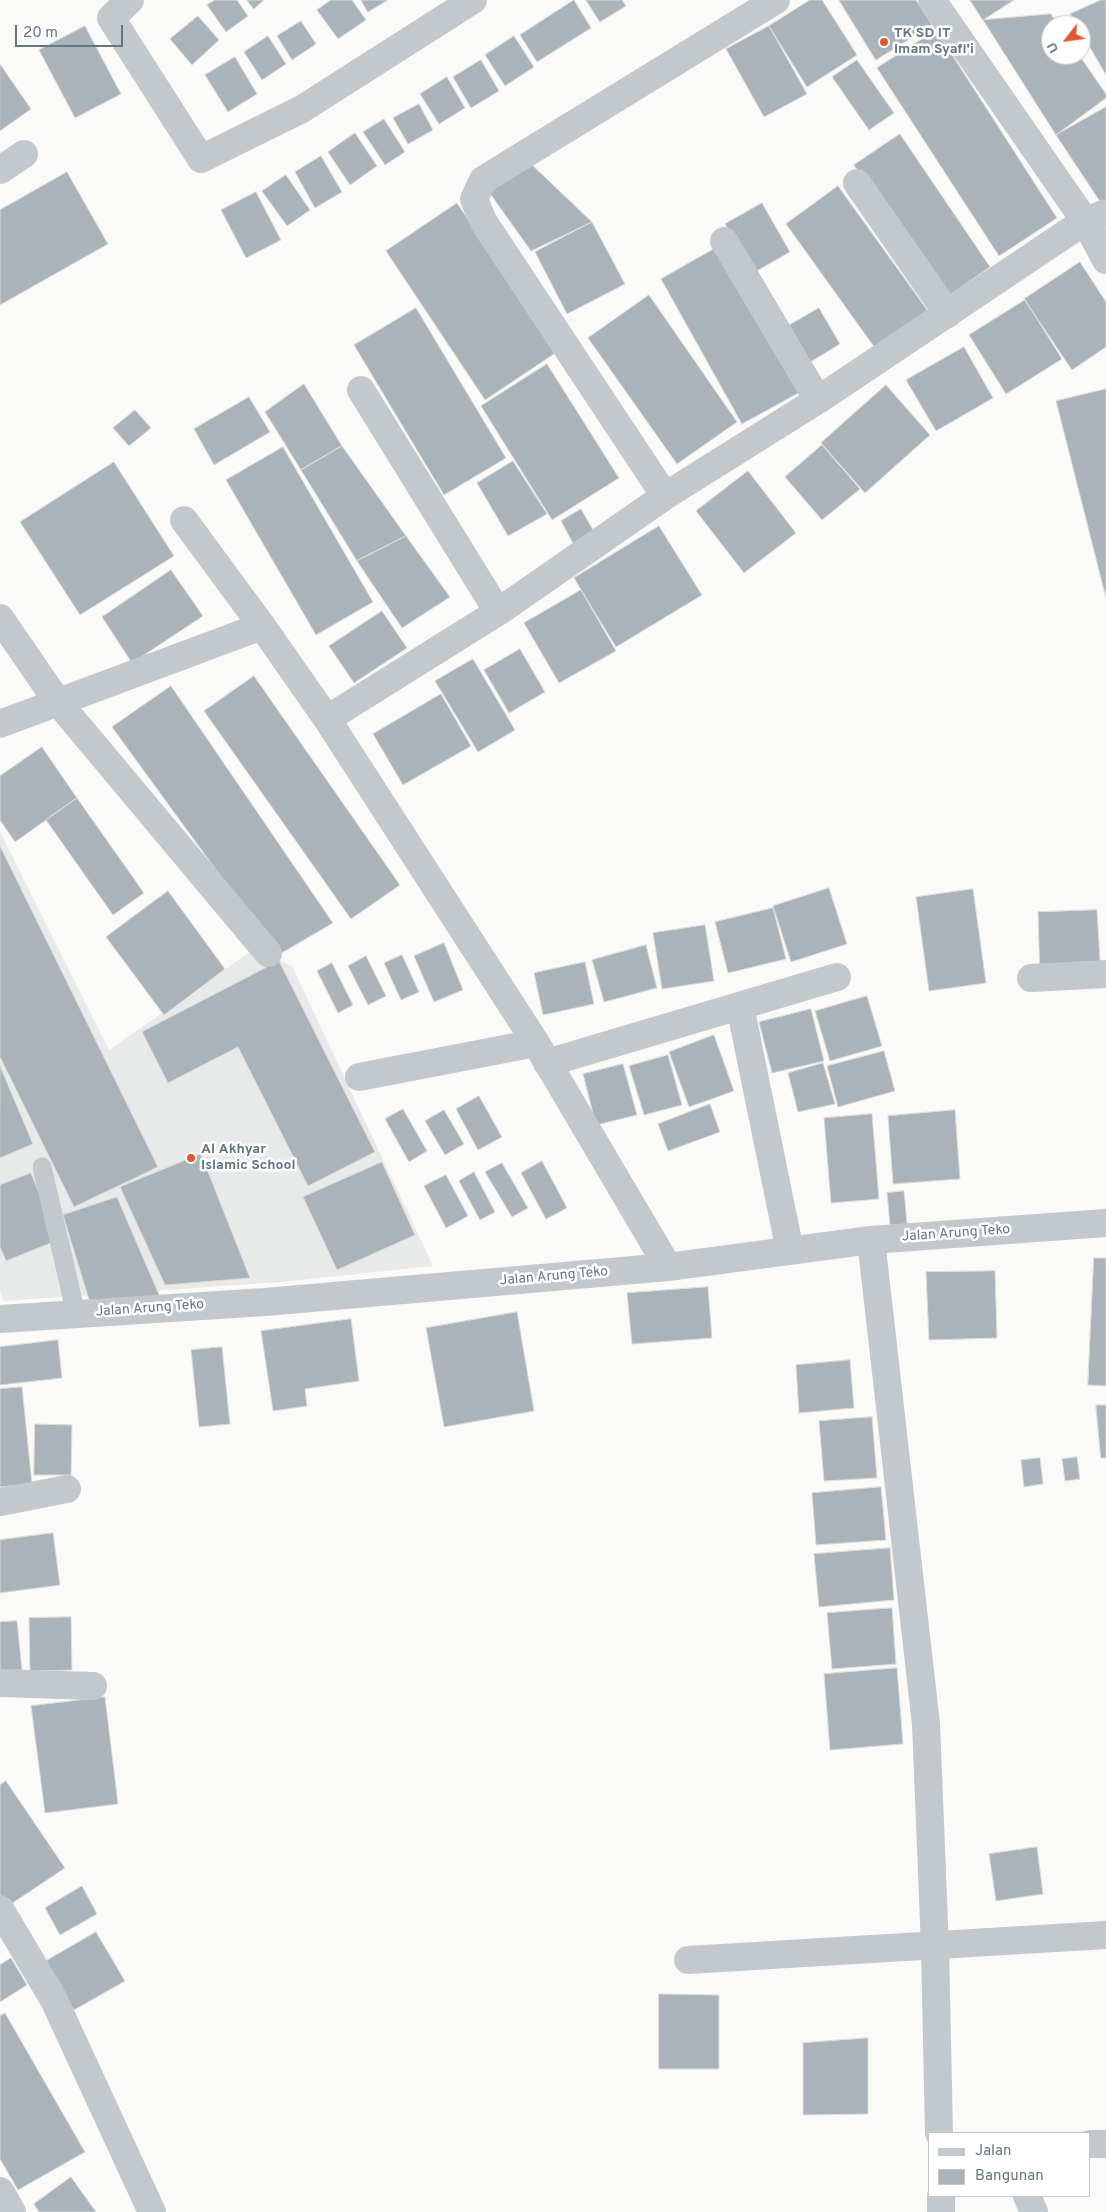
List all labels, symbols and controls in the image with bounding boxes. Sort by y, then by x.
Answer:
scale bar [18,15,125,47]
north arrow [1041,15,1091,65]
text: 20 m [23,24,58,43]
place label: TK SD IT Imam Syafi'i [894,26,974,58]
marker: TK SD IT Imam Syafi'i [878,36,890,48]
text: U [1044,39,1063,56]
place label: Al Akhyar Islamic School [201,1142,296,1174]
marker: Al Akhyar Islamic School [185,1152,197,1164]
street label: Jalan Arung Teko [901,1222,1011,1246]
street label: Jalan Arung Teko [499,1264,609,1290]
street label: Jalan Arung Teko [95,1297,205,1321]
legend [928,2132,1091,2197]
text: Jalan [975,2142,1012,2161]
text: Bangunan [975,2167,1044,2186]

